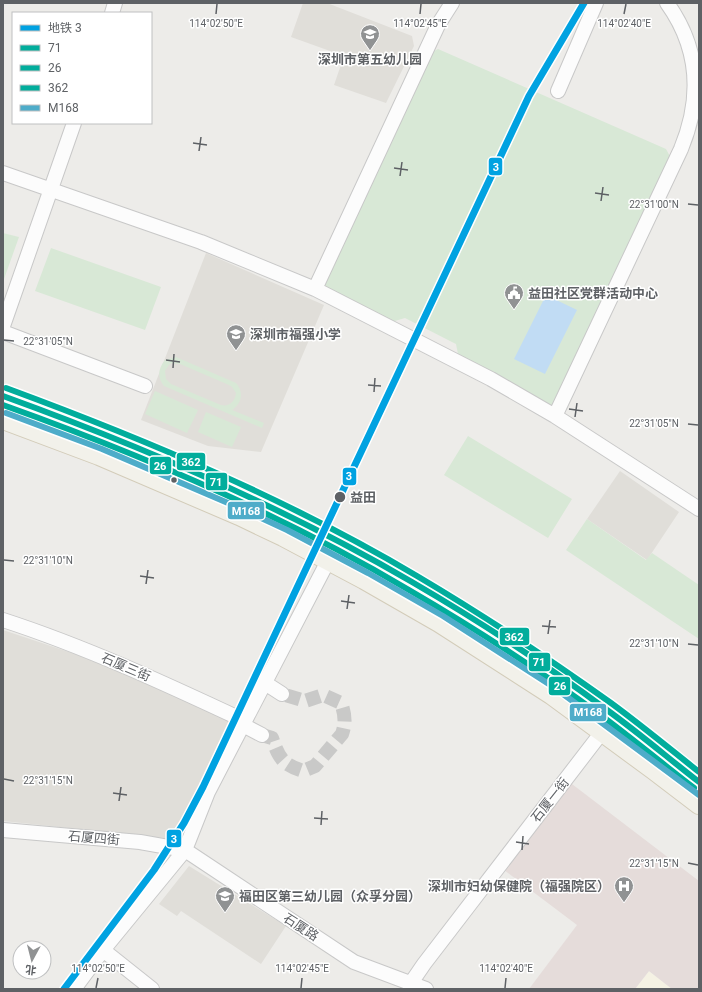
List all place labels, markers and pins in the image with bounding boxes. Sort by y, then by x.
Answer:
school or university icon: 深圳市第五幼儿园 [359,23,381,51]
place label: 深圳市第五幼儿园 [318,52,422,67]
public building icon: 益田社区党群活动中心 [503,282,525,310]
place label: 益田社区党群活动中心 [528,286,658,301]
school or university icon: 深圳市福强小学 [225,323,247,351]
place label: 深圳市福强小学 [250,327,341,342]
unlabelled marker [169,475,179,485]
marker: 益田 [333,490,347,504]
place label: 益田 [350,490,376,505]
hospital icon: 深圳市妇幼保健院（福强院区） [613,875,635,903]
place label: 深圳市妇幼保健院（福强院区） [428,879,610,894]
school or university icon: 福田区第三幼儿园（众孚分园） [214,885,236,913]
place label: 福田区第三幼儿园（众孚分园） [239,889,421,904]

